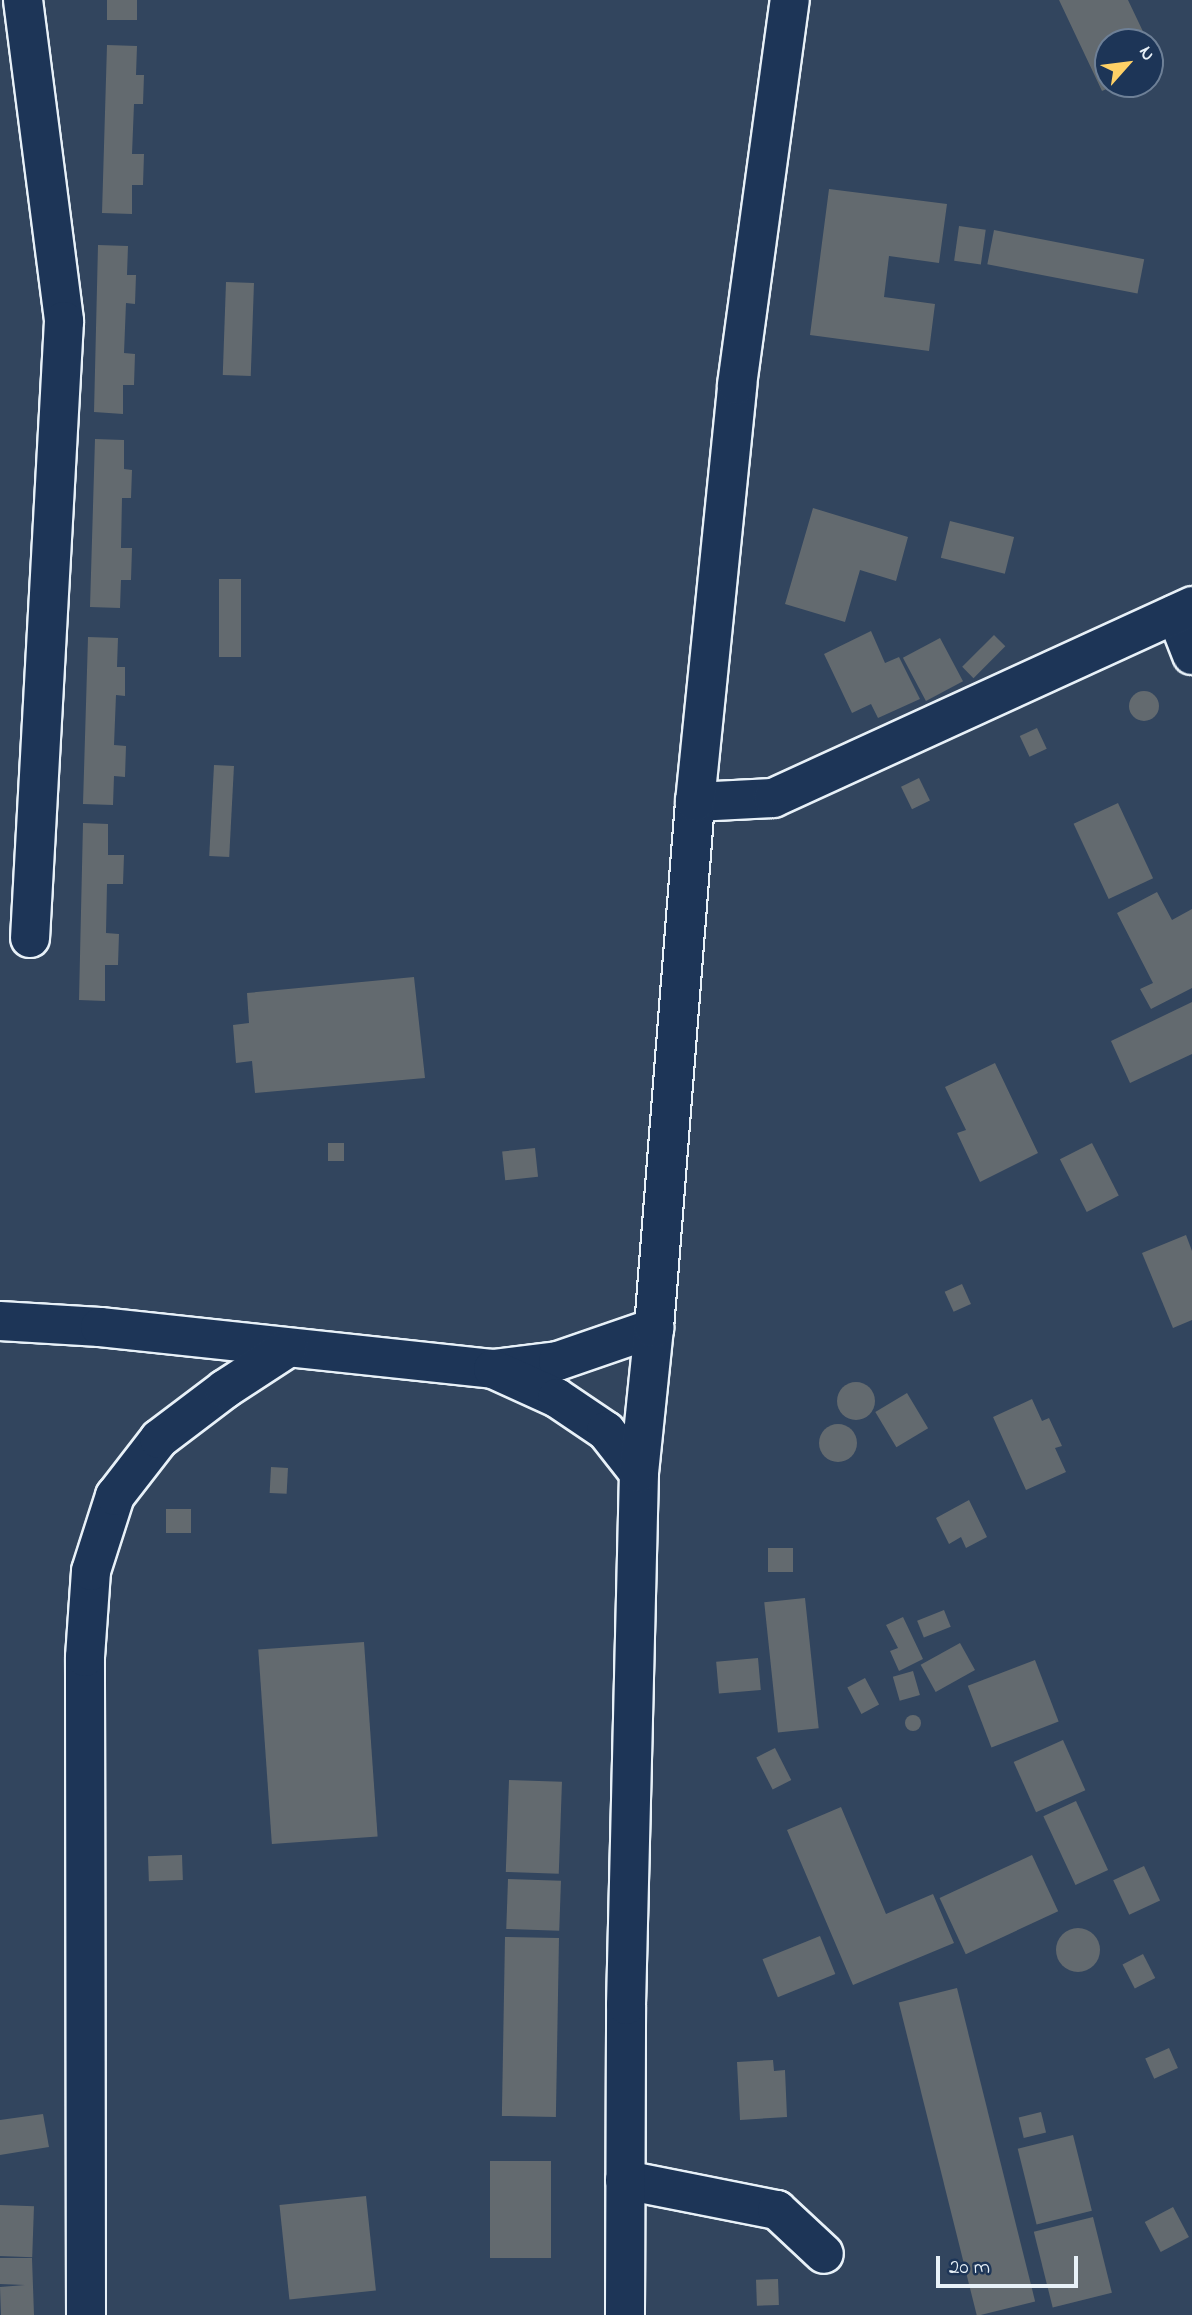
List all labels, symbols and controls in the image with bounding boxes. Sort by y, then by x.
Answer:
north arrow [1094,28,1164,98]
text: N [1131,42,1161,66]
scale bar [940,2242,1082,2286]
text: 20 m [949,2253,990,2283]

